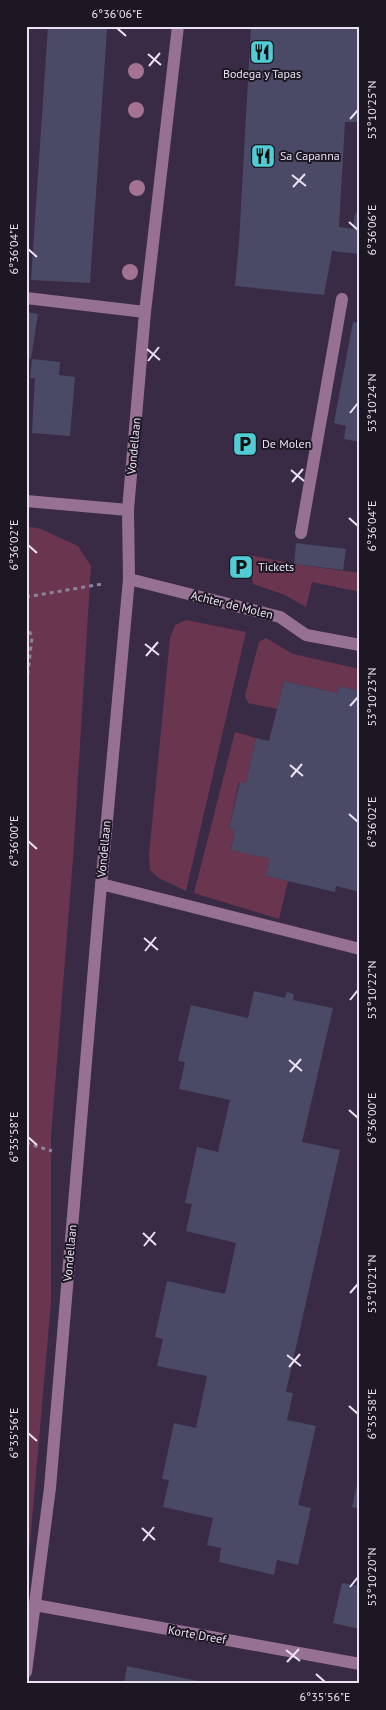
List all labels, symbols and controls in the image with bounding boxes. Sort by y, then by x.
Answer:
text: 6°36'06"E [92,6,142,21]
restaurant icon: Bodega y Tapas [249,39,275,65]
place label: Bodega y Tapas [223,66,301,81]
text: 53°10'25"N [364,80,379,140]
restaurant icon: Sa Capanna [250,143,276,169]
place label: Sa Capanna [280,148,340,163]
text: 6°36'06"E [364,205,379,255]
text: 6°36'04"E [6,224,21,274]
text: 53°10'24"N [364,373,379,433]
street label: Vondellaan [123,417,143,476]
parking icon: De Molen [232,431,258,457]
place label: De Molen [262,436,311,451]
text: 6°36'04"E [364,501,379,551]
text: 6°36'02"E [6,520,21,570]
parking icon: Tickets [228,554,254,580]
place label: Tickets [258,559,294,574]
street label: Achter de Molen [190,587,275,622]
text: 53°10'23"N [364,667,379,727]
text: 6°36'02"E [364,797,379,847]
text: 6°36'00"E [6,816,21,866]
street label: Vondellaan [93,820,113,879]
text: 53°10'22"N [364,960,379,1020]
text: 6°36'00"E [364,1093,379,1143]
text: 6°35'58"E [6,1112,21,1162]
street label: Vondellaan [59,1224,79,1283]
text: 53°10'21"N [364,1254,379,1314]
text: 6°35'58"E [364,1389,379,1439]
text: 6°35'56"E [6,1408,21,1458]
text: 53°10'20"N [364,1547,379,1607]
street label: Korte Dreef [167,1622,228,1647]
text: 6°35'56"E [300,1689,350,1704]

